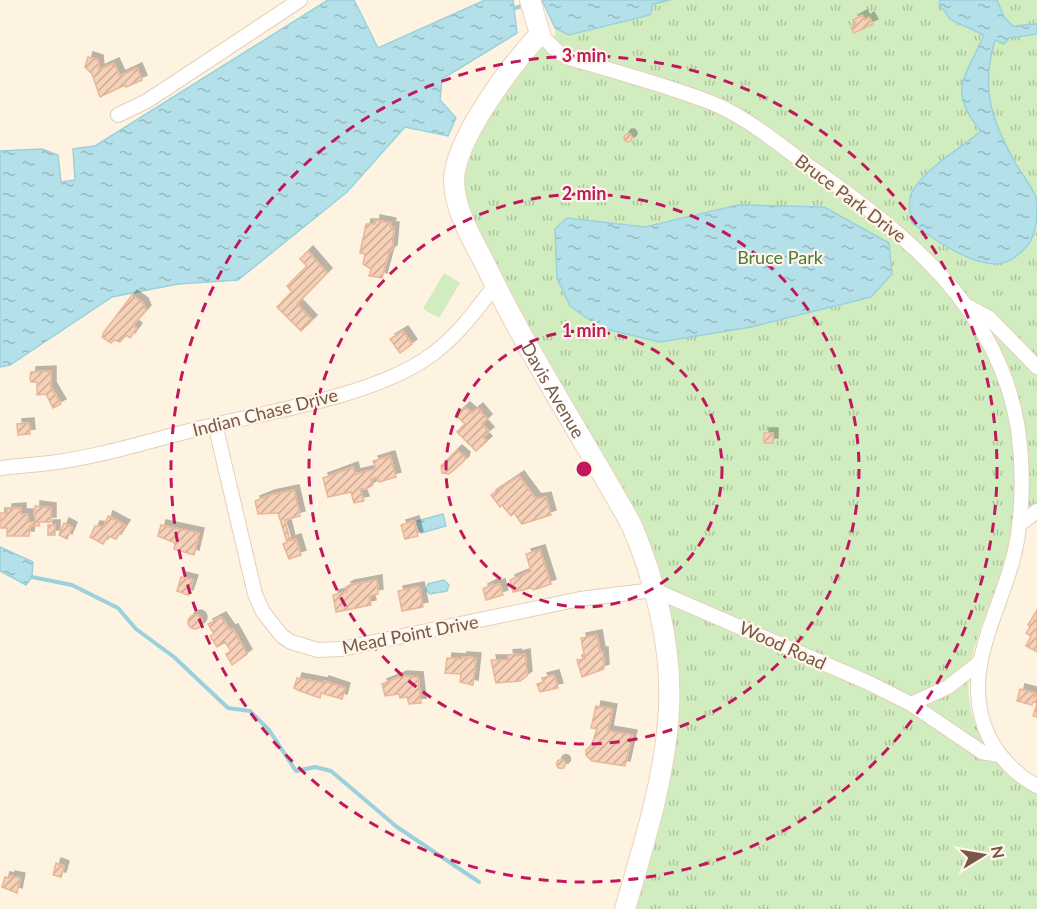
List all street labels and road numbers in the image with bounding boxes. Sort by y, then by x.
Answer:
street label: Bruce Park Drive [791,149,911,247]
street label: Davis Avenue [517,338,590,442]
street label: Indian Chase Drive [190,383,340,441]
street label: Mead Point Drive [340,610,480,658]
street label: Wood Road [736,616,830,674]

